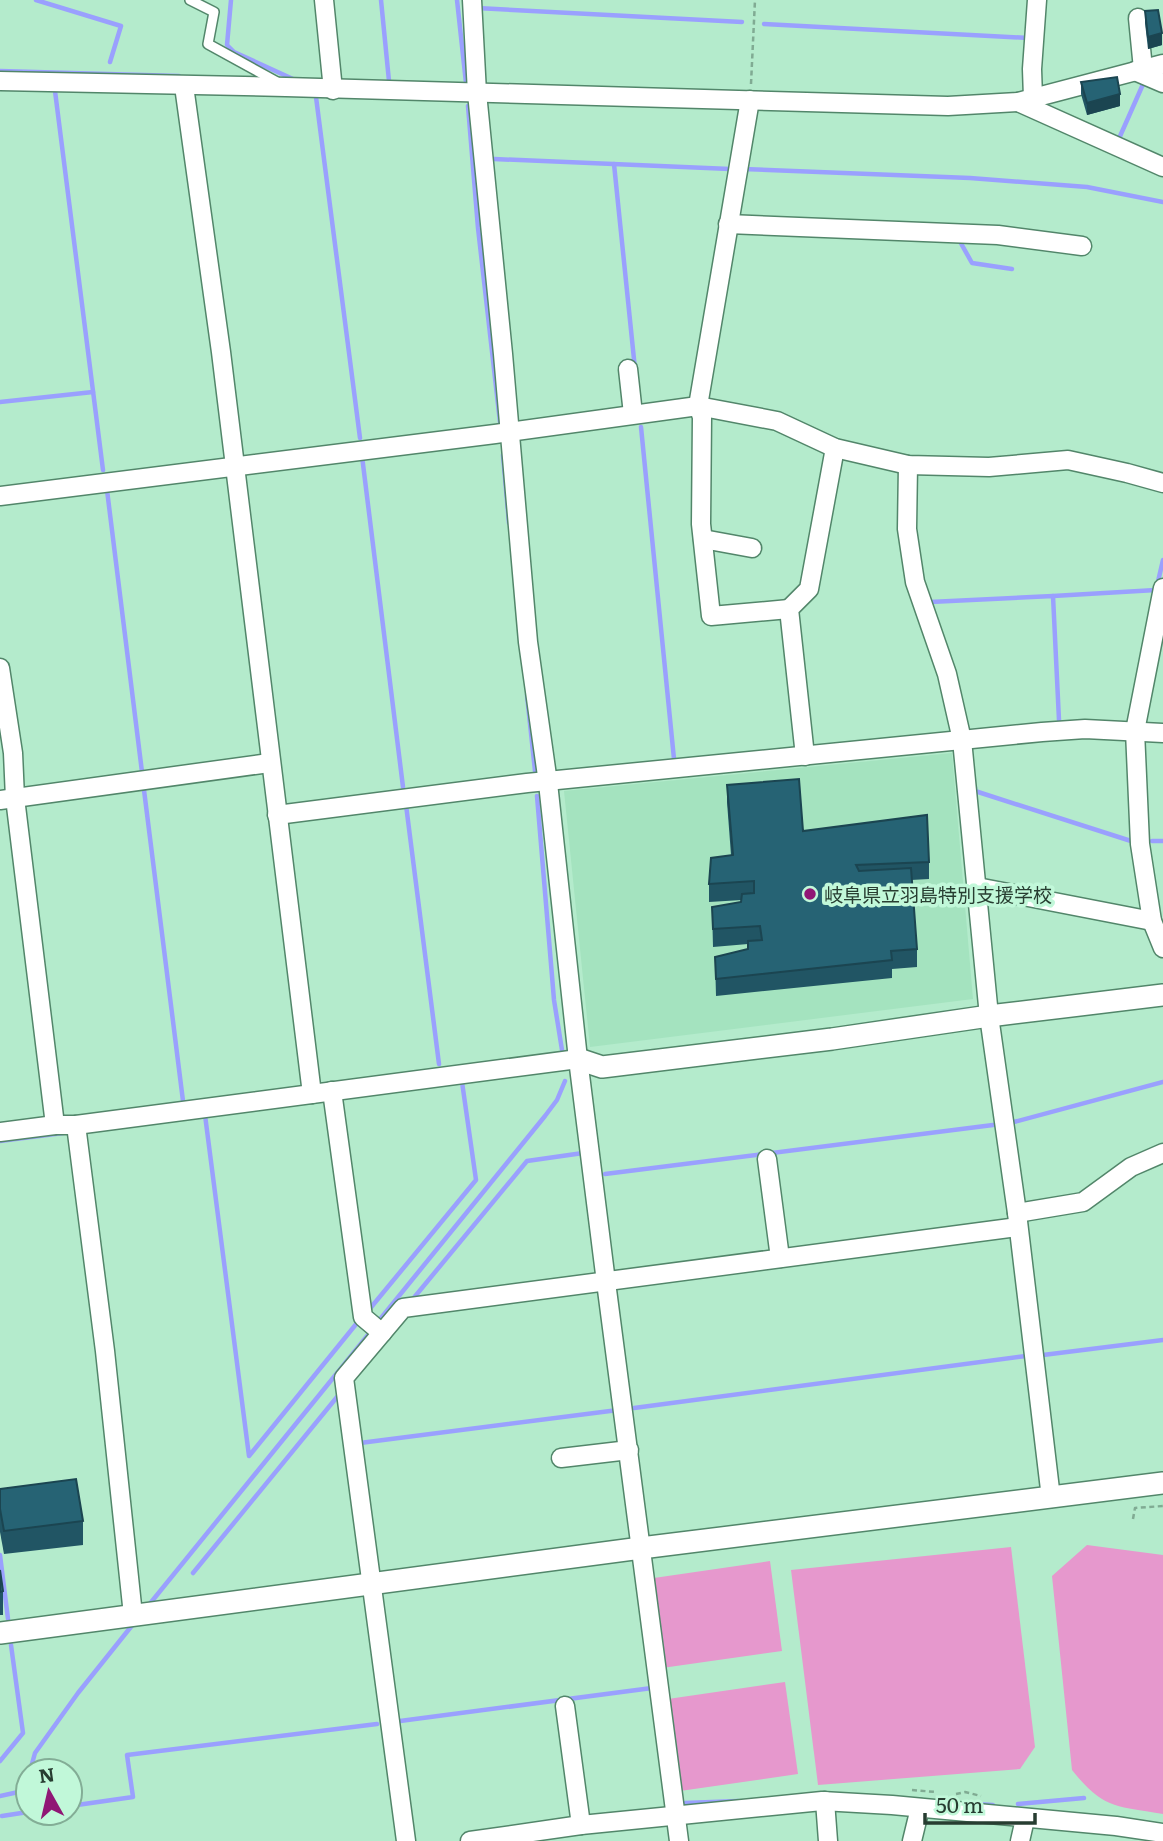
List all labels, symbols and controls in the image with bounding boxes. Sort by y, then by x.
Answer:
place label: 岐阜県立羽島特別支援学校 [824,880,1052,908]
marker: 岐阜県立羽島特別支援学校 [802,886,818,902]
north arrow [14,1757,84,1827]
text: N [37,1759,56,1789]
scale bar [925,1782,1035,1826]
text: 50 m [936,1788,983,1819]

